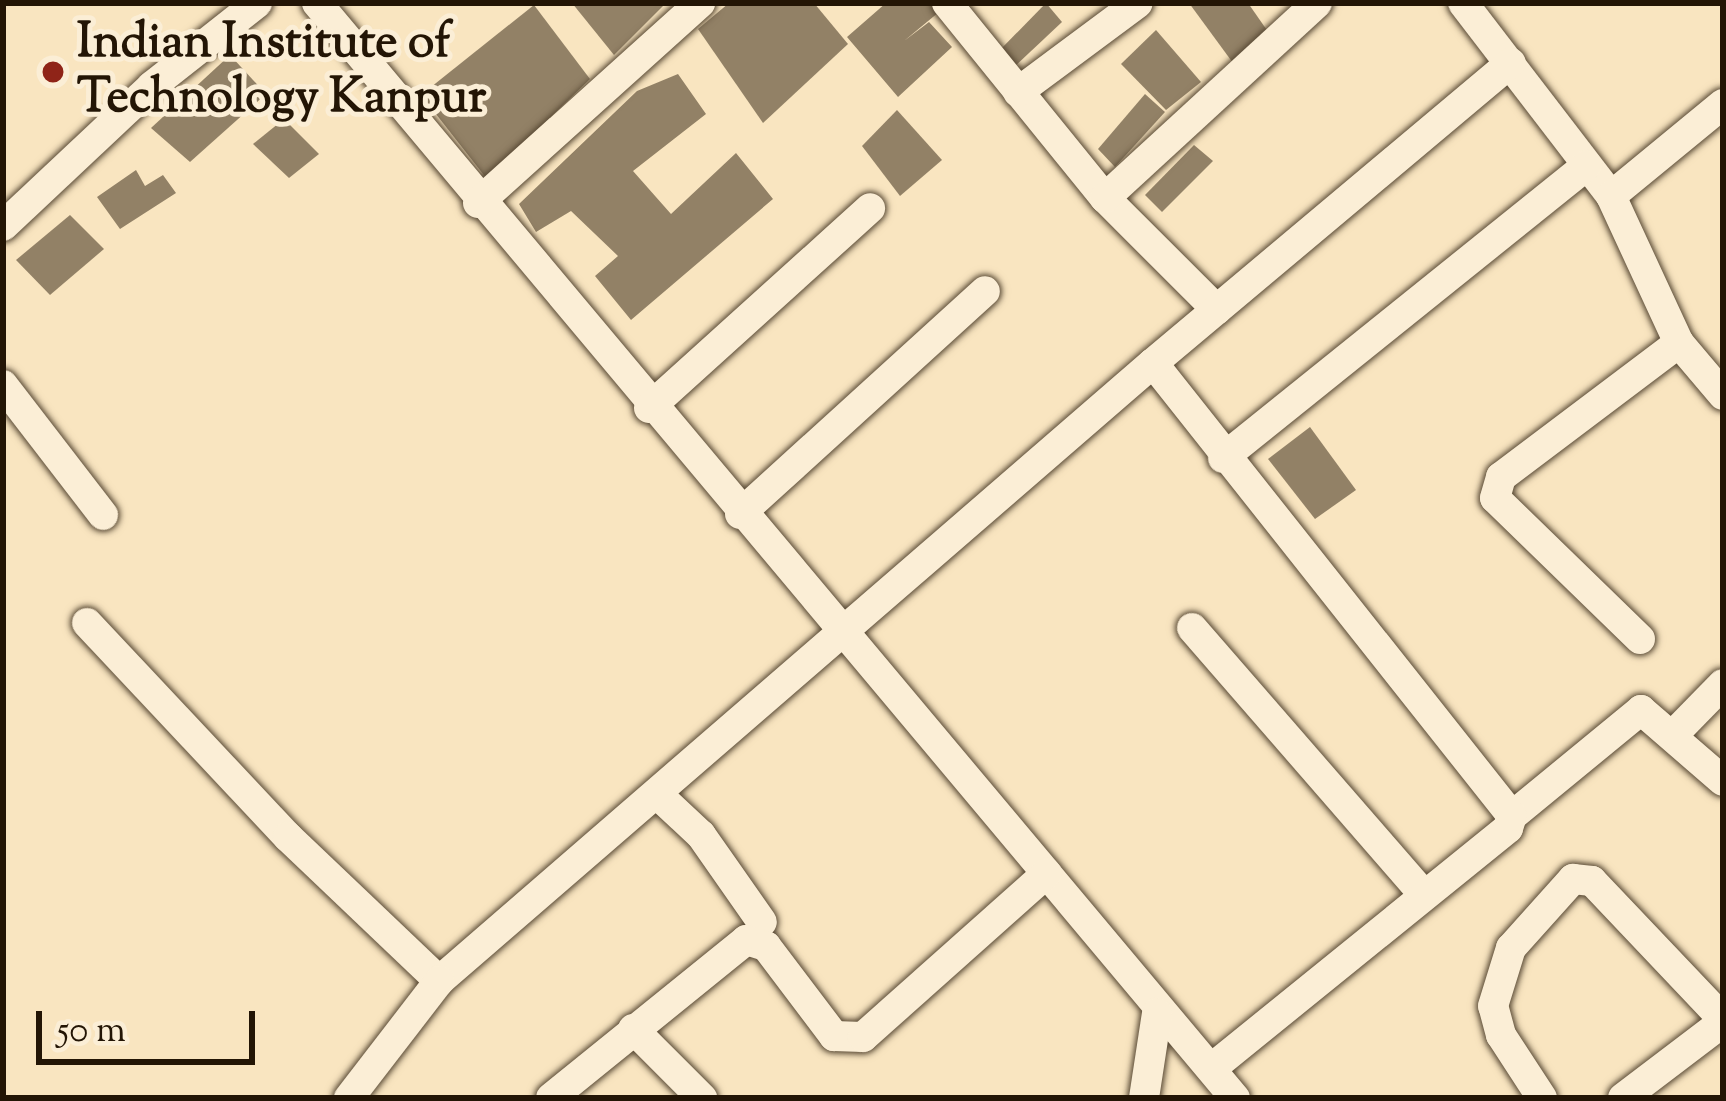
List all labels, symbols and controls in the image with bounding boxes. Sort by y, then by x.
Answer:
place label: Indian Institute of Technology Kanpur [77,15,486,128]
marker: Indian Institute of Technology Kanpur [40,59,66,85]
scale bar [42,987,261,1061]
text: 50 m [57,1006,126,1058]

